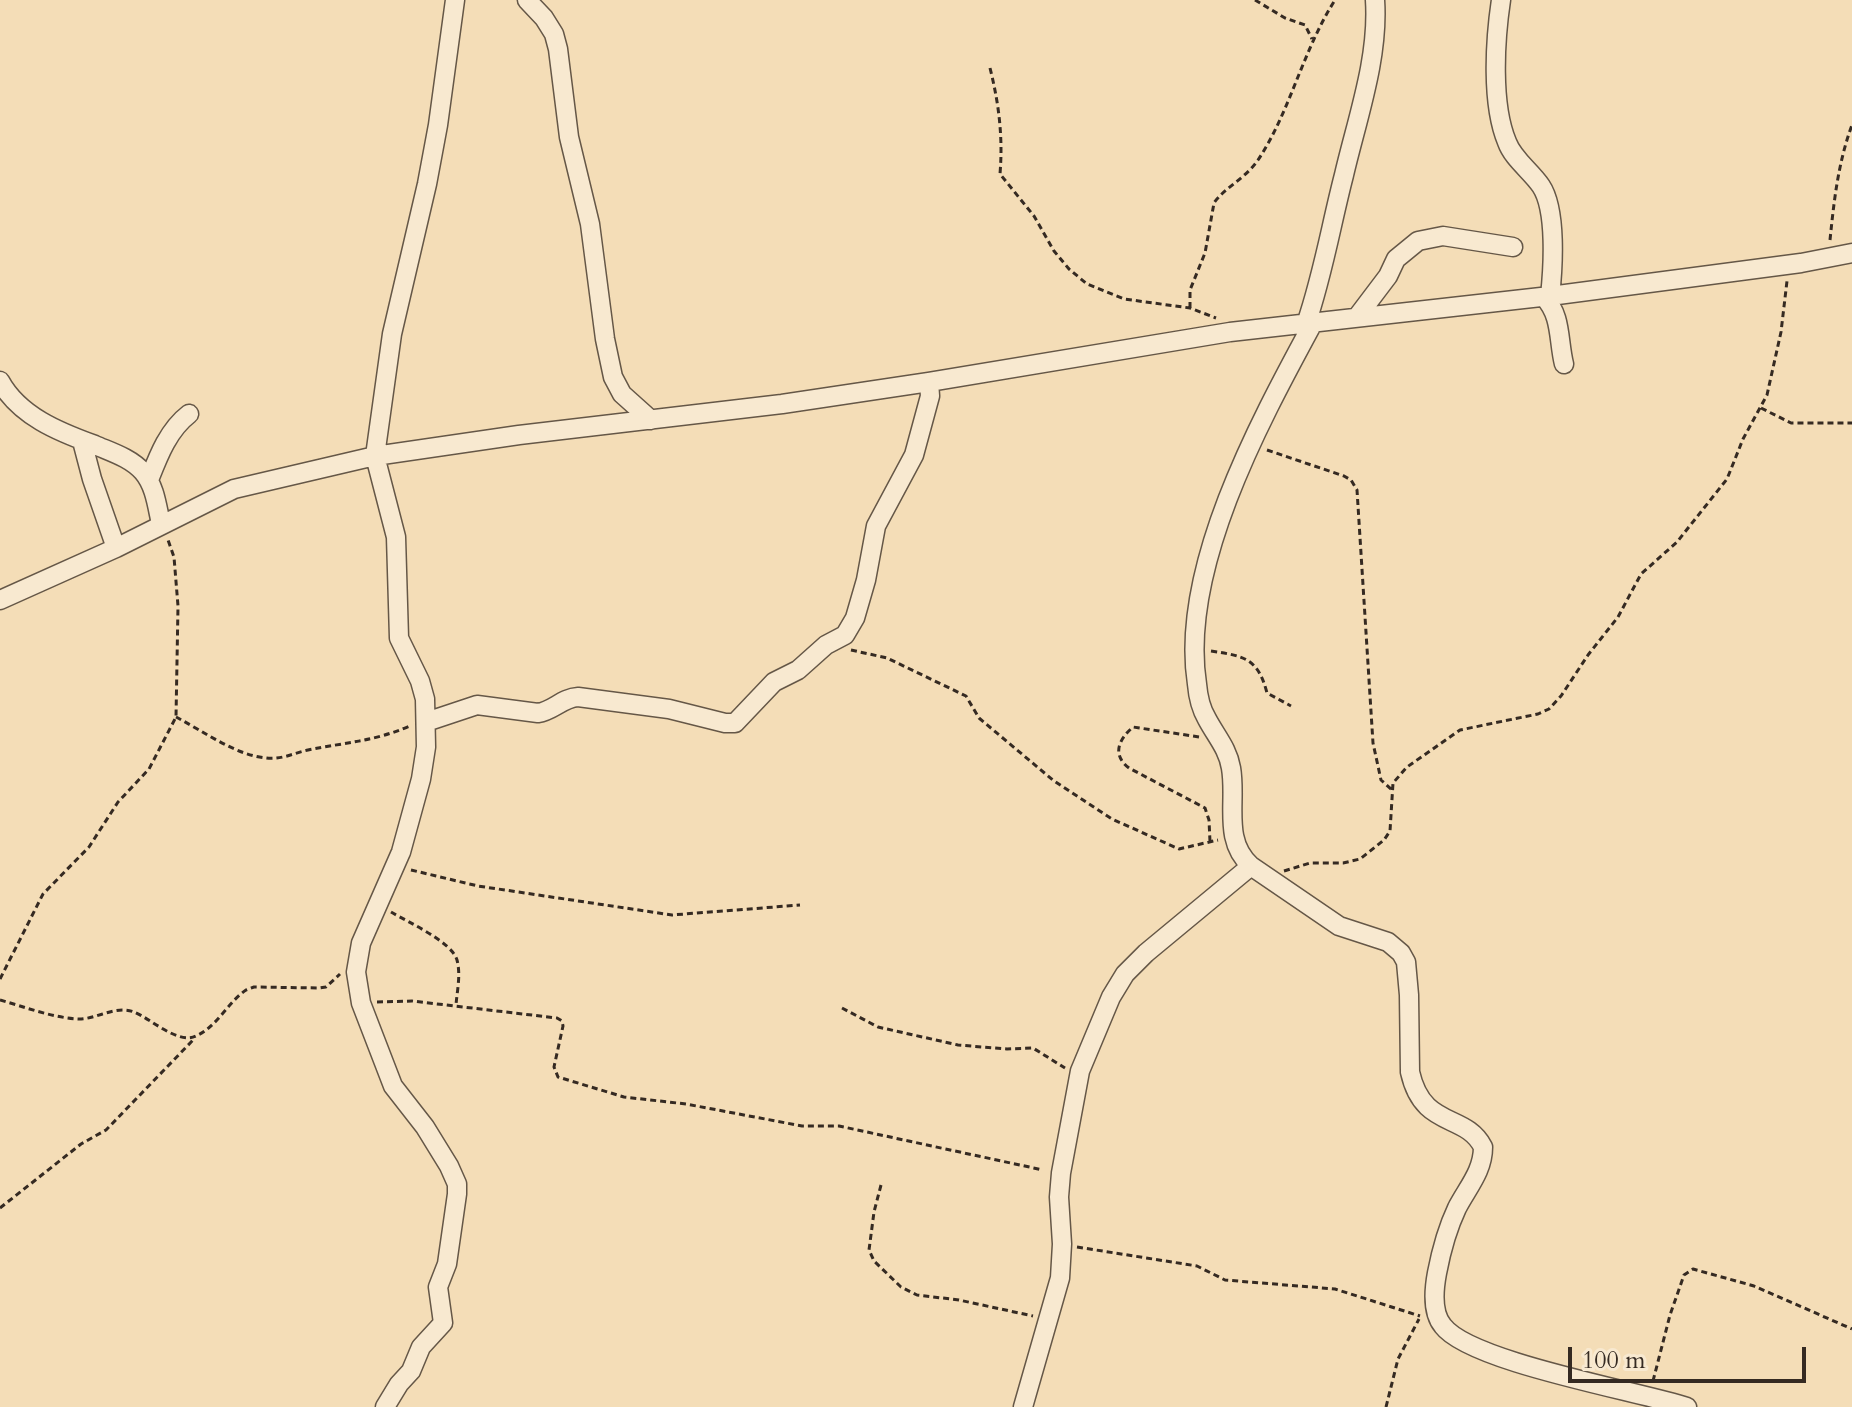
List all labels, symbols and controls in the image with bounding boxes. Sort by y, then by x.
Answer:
scale bar [1572,1331,1810,1381]
text: 100 m [1582,1344,1646,1377]

